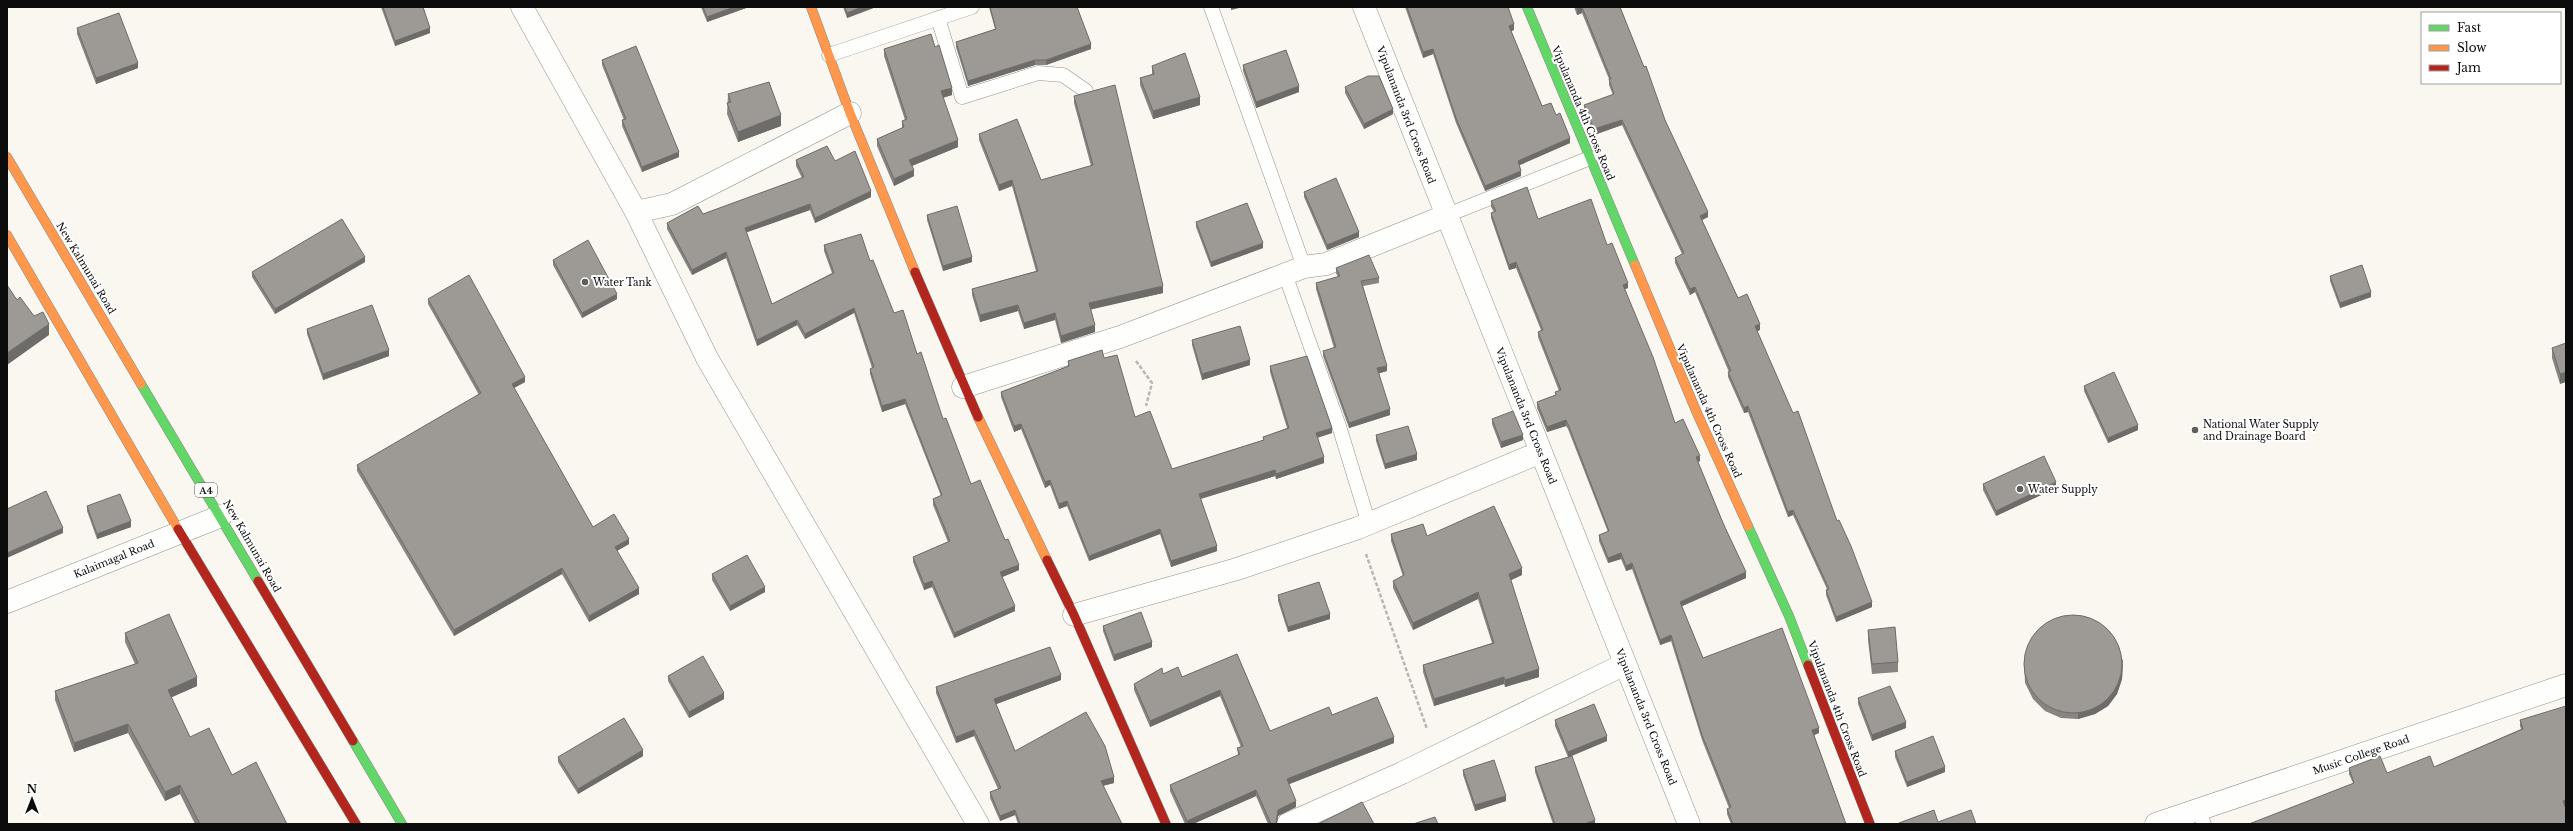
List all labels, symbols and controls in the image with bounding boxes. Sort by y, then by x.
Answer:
legend [2421,12,2561,84]
text: Fast [2457,20,2482,35]
text: Slow [2457,40,2487,55]
street label: Vipulananda 4th Cross Road [1548,43,1617,182]
street label: Vipulananda 3rd Cross Road [1373,44,1438,186]
text: Jam [2455,60,2481,75]
street label: New Kalmunai Road [53,220,119,316]
place label: Water Tank [592,276,652,289]
marker: Water Tank [580,277,590,287]
street label: Vipulananda 4th Cross Road [1673,341,1745,480]
street label: Vipulananda 3rd Cross Road [1492,345,1559,486]
place label: National Water Supply and Drainage Board [2203,418,2319,443]
marker: National Water Supply and Drainage Board [2190,425,2200,435]
road number: A4 [195,483,217,497]
place label: Water Supply [2027,483,2098,496]
marker: Water Supply [2015,484,2025,494]
street label: New Kalmunai Road [220,497,284,595]
street label: Kalaimagal Road [72,537,157,581]
street label: Vipulananda 4th Cross Road [1805,638,1869,779]
street label: Vipulananda 3rd Cross Road [1612,646,1679,787]
street label: Music College Road [2311,732,2411,778]
north arrow [12,779,52,819]
text: N [27,782,38,796]

